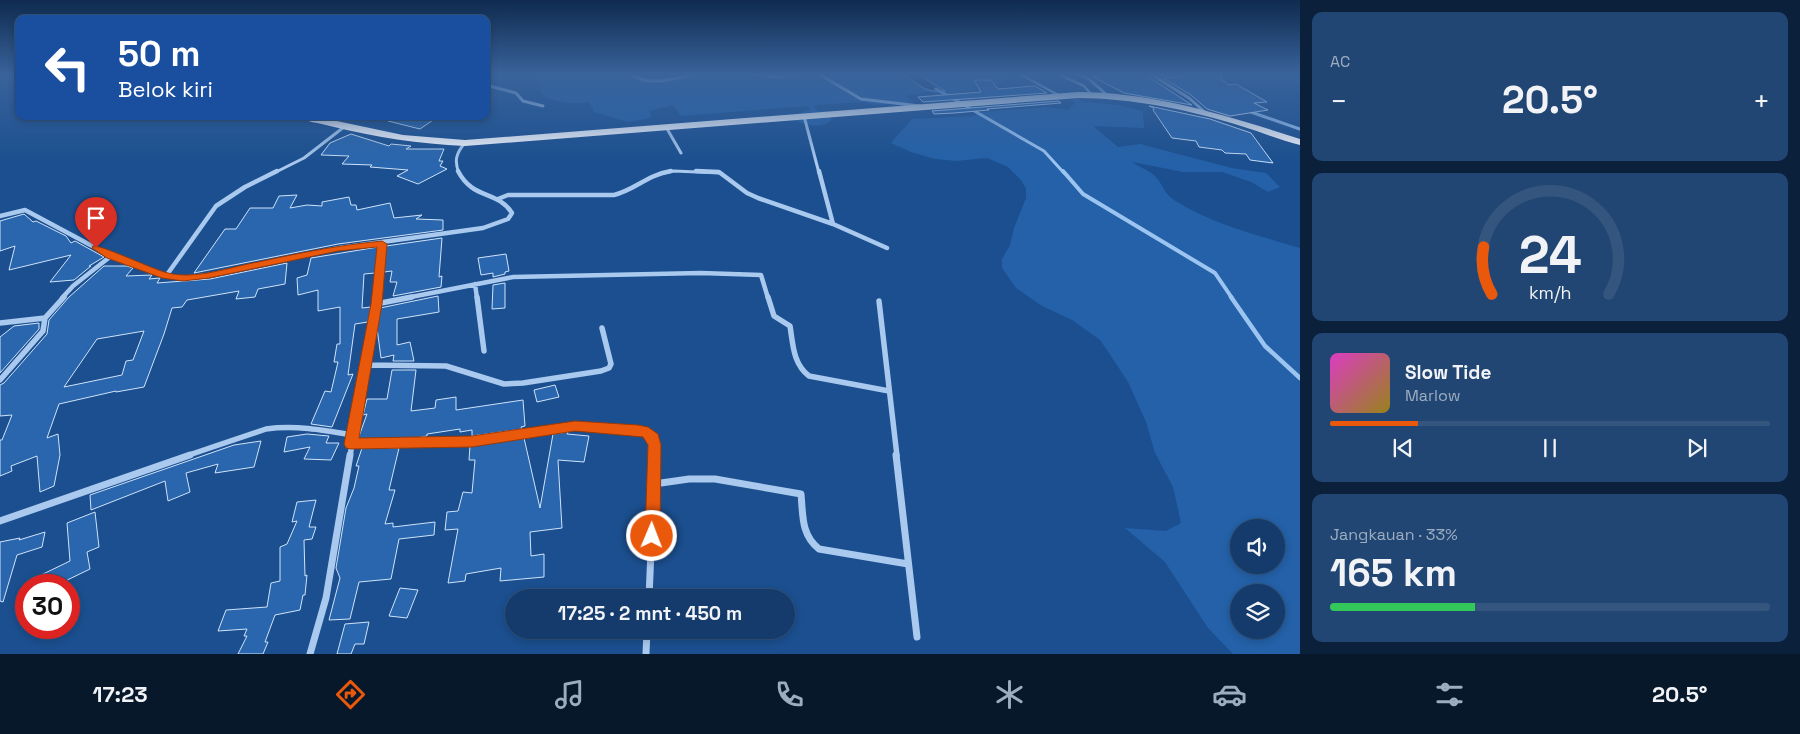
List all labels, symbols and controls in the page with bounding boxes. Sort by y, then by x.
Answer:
text: 50 m [118,32,200,76]
icon: left [35,35,100,100]
text: AC [1330,51,1350,72]
text: Belok kiri [118,75,213,103]
text: 20.5° [1502,76,1598,124]
text: − [1330,83,1347,119]
text: + [1753,83,1770,119]
pin [75,197,117,248]
icon: arrive [82,204,110,232]
text: 24 [1518,222,1582,288]
text: km/h [1529,281,1571,304]
text: Slow Tide [1405,360,1491,385]
text: Marlow [1405,385,1461,406]
icon: previous [1389,434,1417,462]
icon: pause [1536,434,1564,462]
icon: next [1683,434,1711,462]
position arrow [625,509,677,561]
map controls [1230,519,1285,639]
button: sound [1230,519,1285,574]
text: Jangkauan · 33% [1330,524,1458,545]
text: 165 km [1330,549,1457,597]
speed limit sign: 30 [15,574,80,639]
button: layers [1230,584,1285,639]
text: 17:25 · 2 mnt · 450 m [558,601,742,626]
icon: directions [333,677,368,712]
icon: music [552,677,587,712]
icon: phone [772,677,807,712]
icon: climate [992,677,1027,712]
icon: car [1212,677,1247,712]
icon: filters [1432,677,1467,712]
text: 17:23 [92,680,148,708]
text: 20.5° [1652,680,1708,708]

